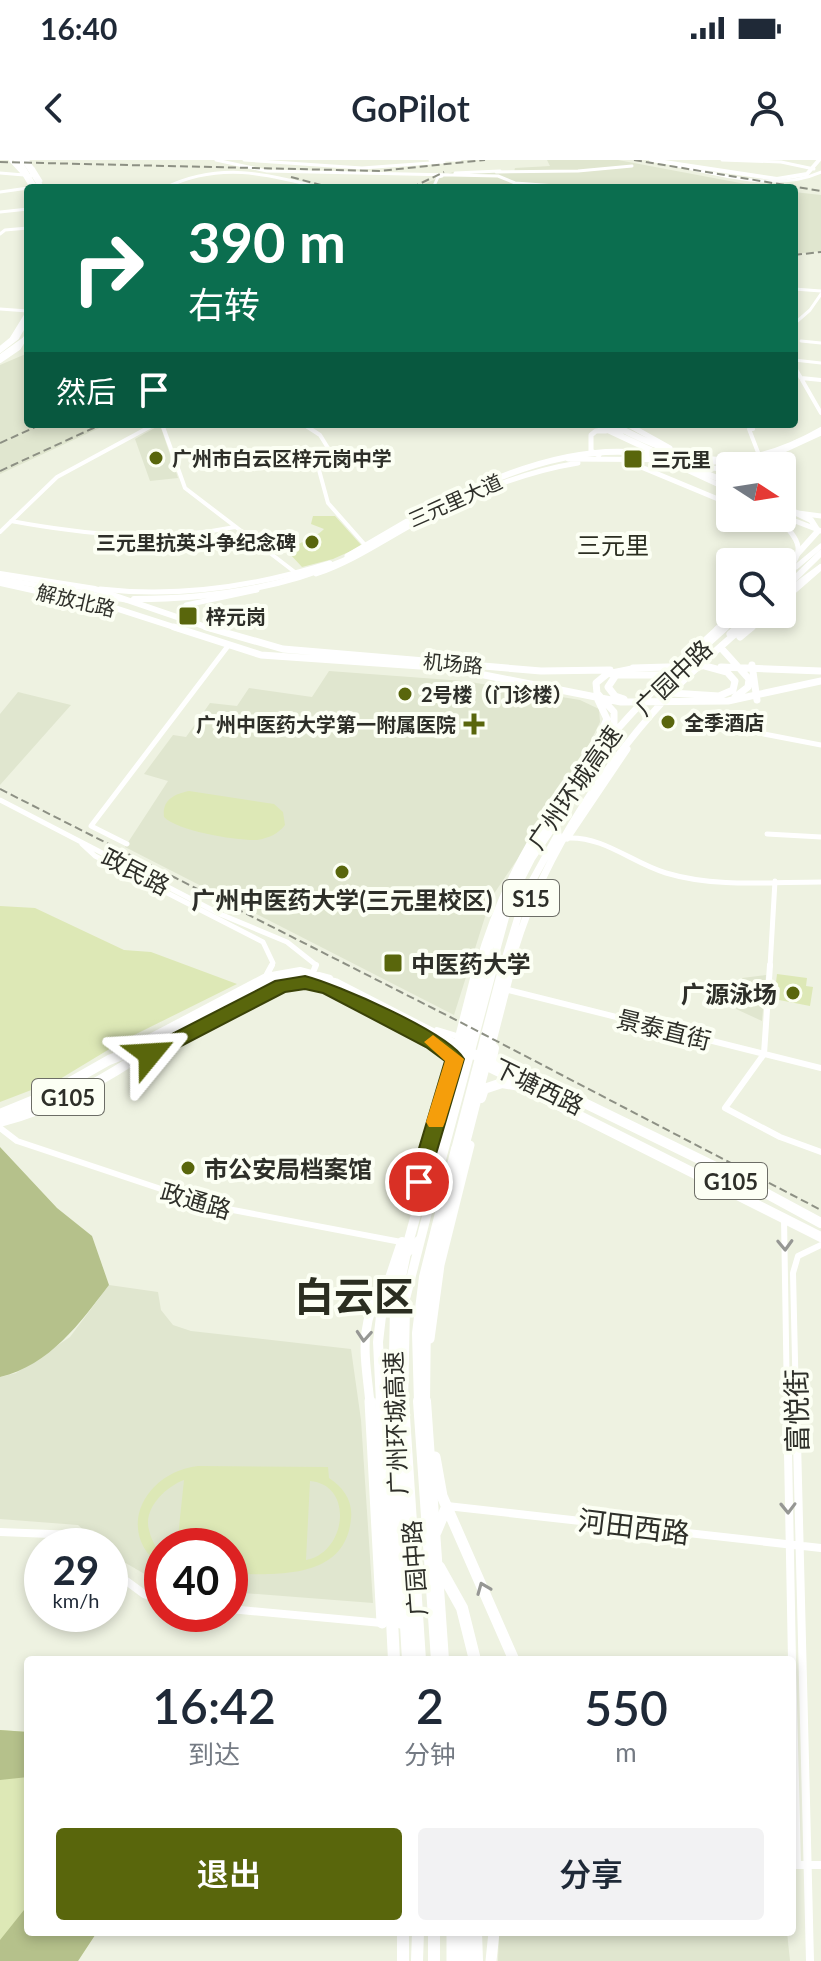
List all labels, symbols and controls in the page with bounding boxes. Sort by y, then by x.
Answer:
text: 16:40 [40,10,117,46]
icon: back [32,86,76,130]
text: GoPilot [351,86,470,130]
icon: person [745,86,789,130]
text: 390 m [188,208,346,275]
icon: right [56,216,160,320]
text: 右转 [188,282,260,326]
icon: arrive [132,368,176,412]
text: 然后 [56,373,116,409]
place label: 广州市白云区梓元岗中学 [172,446,392,470]
place label: 三元里 [651,447,711,471]
marker: 三元里 [622,448,644,470]
marker: 广州市白云区梓元岗中学 [147,449,165,467]
north arrow [716,452,796,532]
map controls [716,452,796,628]
street label: 三元里大道 [404,469,506,531]
place label: 三元里抗英斗争纪念碑 [96,530,296,554]
district label: 三元里 [577,530,649,559]
marker: 三元里抗英斗争纪念碑 [303,533,321,551]
button: search [716,548,796,628]
street label: 解放北路 [34,579,118,621]
place label: 梓元岗 [206,604,266,628]
marker: 梓元岗 [177,605,199,627]
street label: 广园中路 [628,633,718,721]
street label: 机场路 [422,648,484,678]
place label: 2号楼（门诊楼） [421,682,573,706]
marker: 2号楼（门诊楼） [396,685,414,703]
place label: 全季酒店 [684,710,764,734]
place label: 广州中医药大学第一附属医院 [196,712,456,736]
marker: 广州中医药大学第一附属医院 [463,713,485,735]
marker: 全季酒店 [659,713,677,731]
street label: 广州环城高速 [521,720,627,854]
street label: 政民路 [97,842,175,900]
marker: 广州中医药大学(三元里校区) [333,863,351,881]
road number: S15 [503,880,559,916]
place label: 广州中医药大学(三元里校区) [191,885,493,914]
place label: 中医药大学 [411,949,531,978]
marker: 中医药大学 [382,952,404,974]
place label: 广源泳场 [681,979,777,1008]
marker: 广源泳场 [784,984,802,1002]
street label: 景泰直街 [614,1003,714,1055]
position arrow [108,1012,192,1096]
street label: 下塘西路 [490,1052,588,1120]
road number: G105 [32,1079,104,1115]
pin [385,1148,453,1216]
place label: 市公安局档案馆 [204,1154,372,1183]
marker: 市公安局档案馆 [179,1159,197,1177]
icon: arrive [397,1160,441,1204]
road number: G105 [695,1163,767,1199]
street label: 政通路 [157,1176,235,1224]
one-way arrow [777,1239,794,1252]
district label: 白云区 [294,1272,414,1320]
one-way arrow [356,1330,373,1343]
street label: 广州环城高速 [378,1351,412,1495]
street label: 富悦街 [778,1369,814,1453]
street label: 河田西路 [576,1502,692,1550]
one-way arrow [779,1502,797,1515]
street label: 广园中路 [396,1519,432,1617]
speed limit sign: 40 [144,1528,248,1632]
text: 29 [53,1546,99,1594]
one-way arrow [476,1582,493,1596]
text: km/h [53,1588,99,1612]
text: 16:42 [152,1677,276,1734]
text: 2 [416,1677,444,1734]
text: 550 [584,1679,668,1736]
text: m [615,1736,637,1768]
text: 到达 [188,1738,240,1770]
text: 分钟 [404,1738,456,1770]
button: 退出 [56,1828,402,1920]
button: 分享 [418,1828,764,1920]

